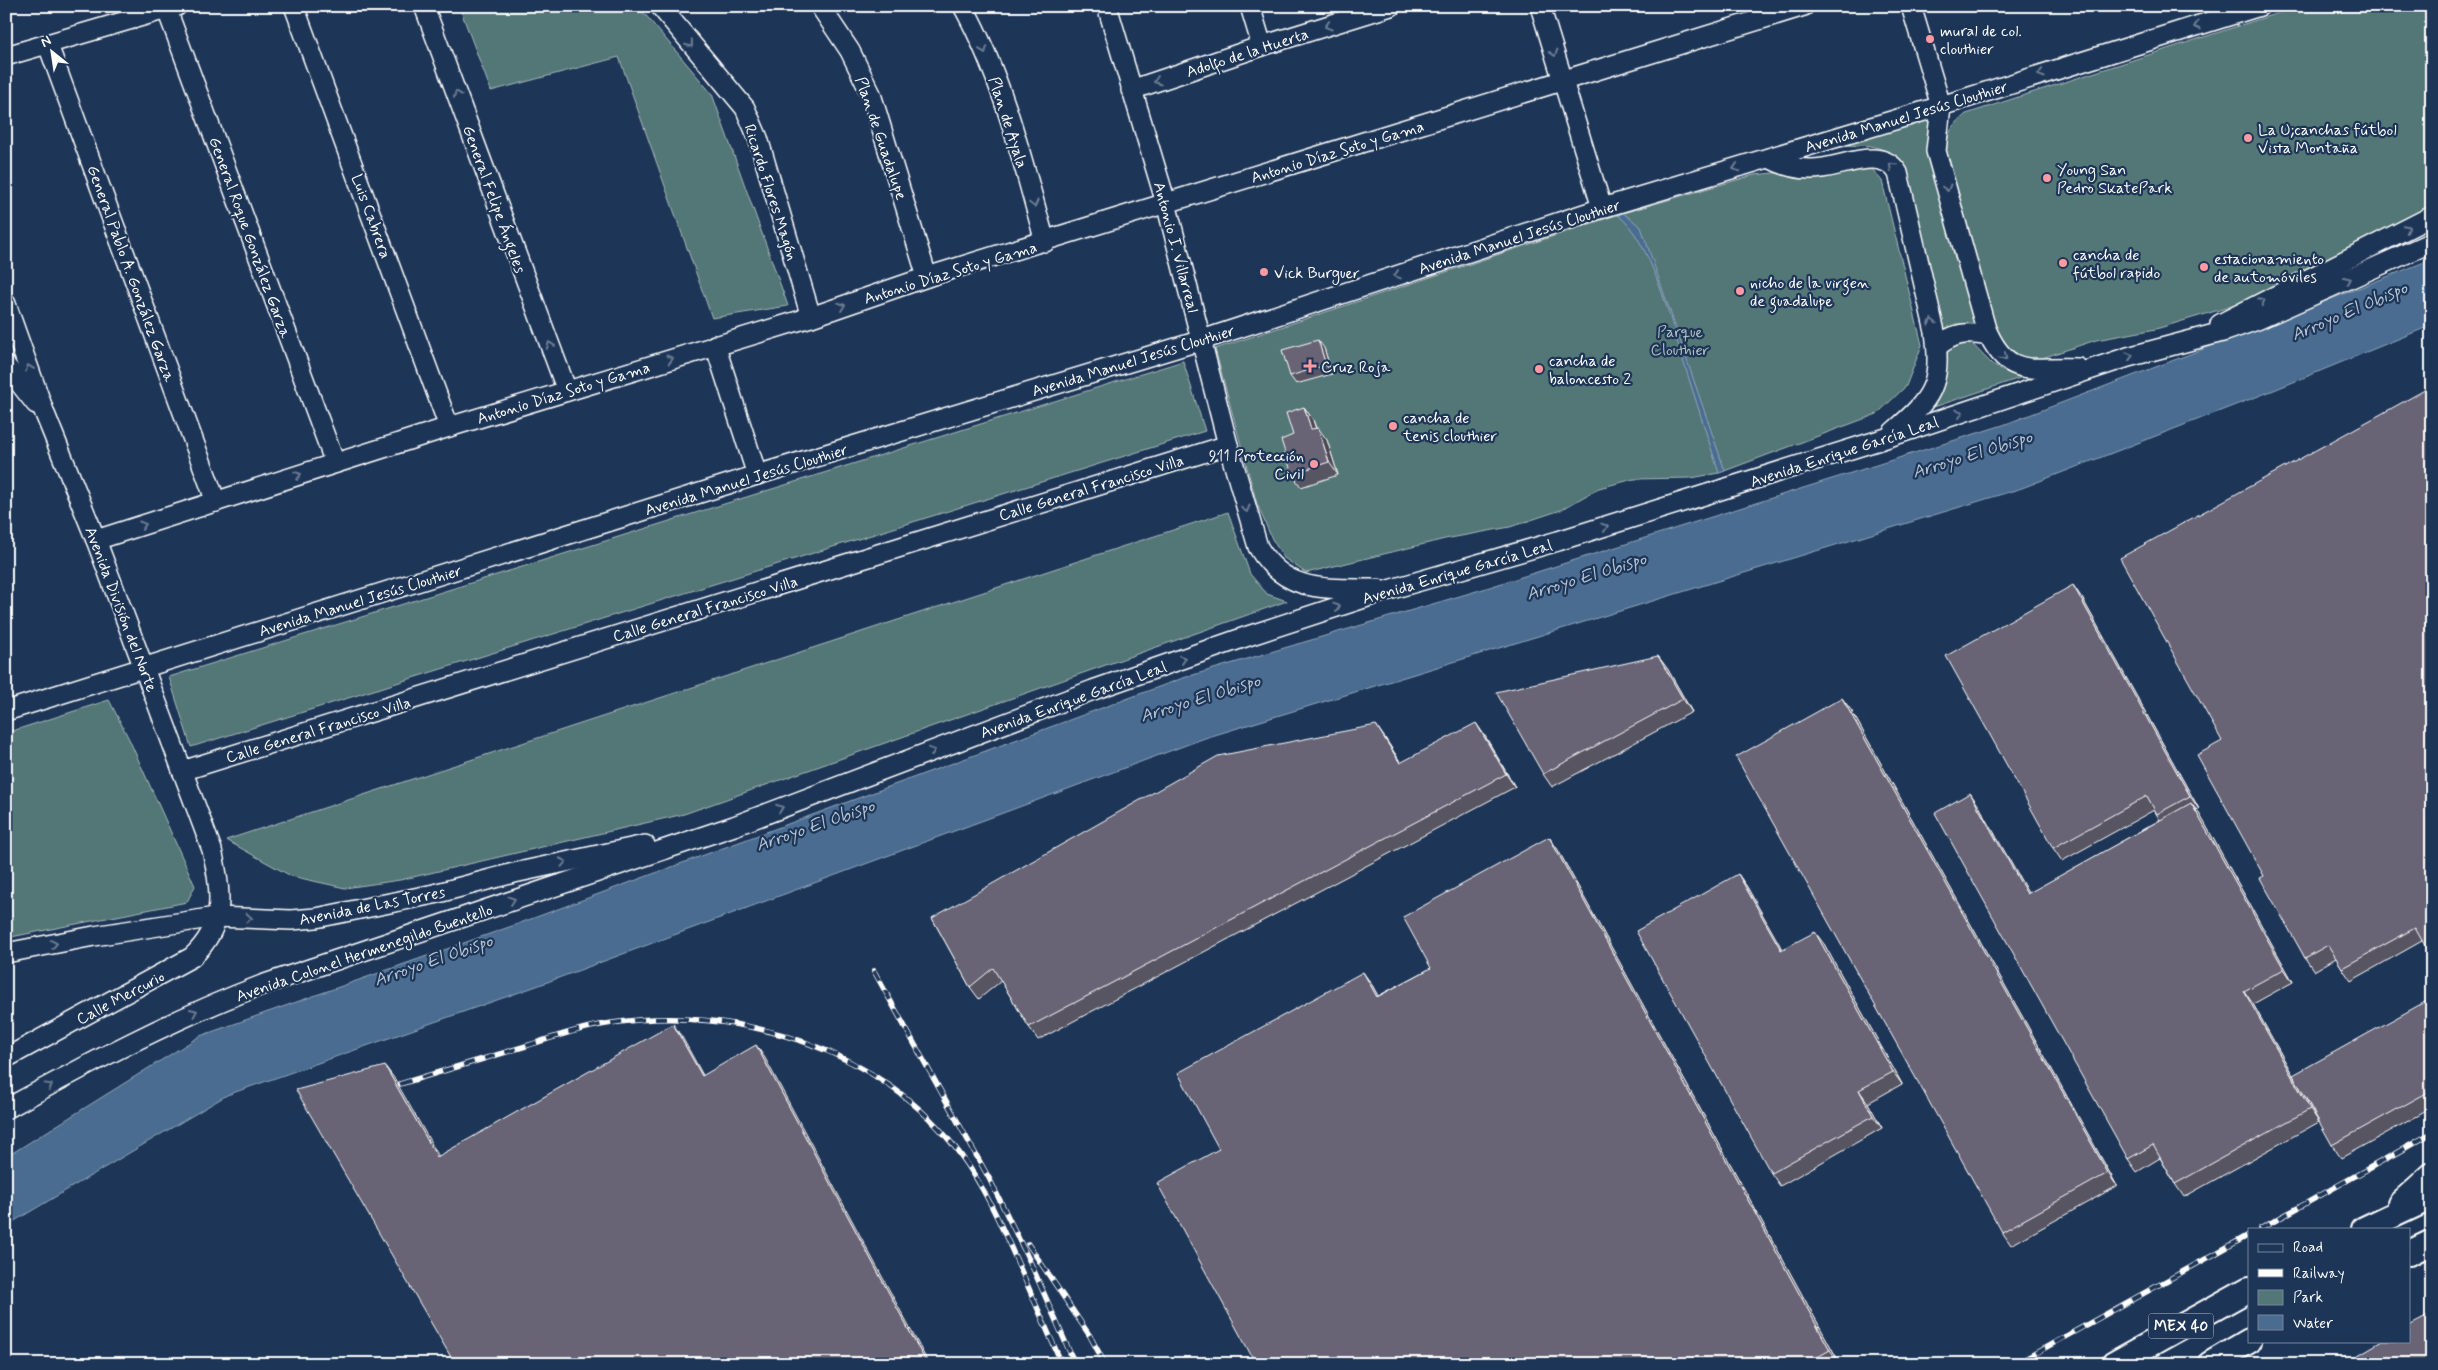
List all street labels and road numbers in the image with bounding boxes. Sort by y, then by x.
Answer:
street label: Adolfo de la Huerta [1184,24,1312,85]
street label: Plan de Guadalupe [850,74,912,203]
street label: Plan de Ayala [983,74,1032,171]
street label: Avenida Manuel Jesús Clouthier [1802,76,2011,158]
street label: Antonio Díaz Soto y Gama [1248,116,1427,189]
street label: Ricardo Flores Magón [739,122,803,263]
street label: General Felipe Ángeles [456,123,530,277]
street label: General Roque González Garza [203,134,296,341]
street label: General Pablo A. González Garza [82,162,180,385]
street label: Luis Cabrera [346,171,396,262]
street label: Antonio I. Villarreal [1148,180,1203,315]
street label: Avenida Manuel Jesús Clouthier [1416,195,1623,280]
street label: Antonio Díaz Soto y Gama [861,237,1040,310]
street label: Avenida Manuel Jesús Clouthier [1029,320,1238,402]
street label: Antonio Díaz Soto y Gama [474,357,653,430]
street label: Avenida Enrique García Leal [1748,412,1941,493]
street label: Avenida Manuel Jesús Clouthier [642,439,851,521]
street label: Calle General Francisco Villa [996,450,1187,527]
street label: Avenida División del Norte [79,524,162,696]
street label: Avenida Enrique García Leal [1360,535,1555,610]
street label: Avenida Manuel Jesús Clouthier [256,560,465,642]
street label: Calle General Francisco Villa [610,571,801,648]
street label: Avenida Enrique García Leal [977,657,1170,744]
street label: Calle General Francisco Villa [223,692,414,769]
street label: Avenida de Las Torres [297,882,447,931]
street label: Avenida Colonel Hermenegildo Buentello [233,899,496,1008]
street label: Calle Mercurio [73,966,168,1030]
road number: MEX 40 [2148,1314,2214,1338]

